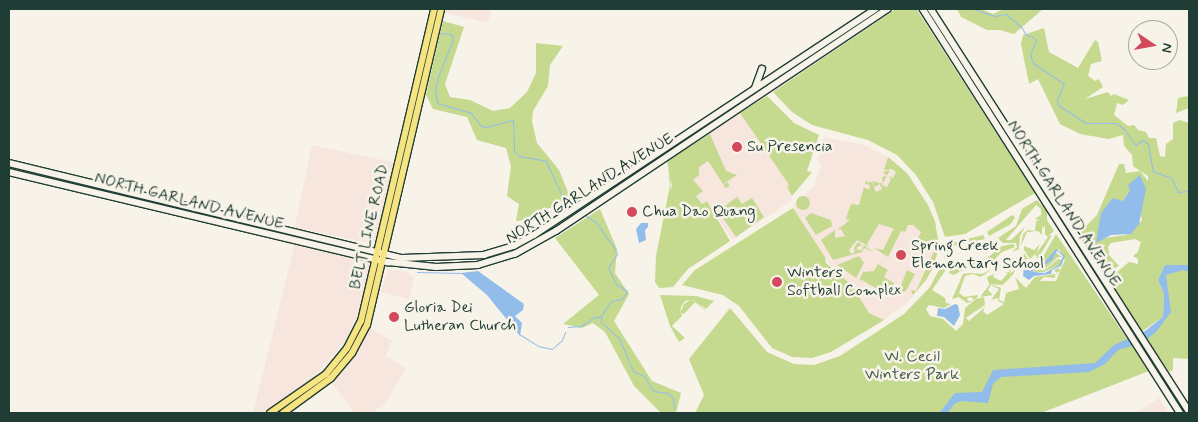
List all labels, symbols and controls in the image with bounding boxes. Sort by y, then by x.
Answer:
north arrow [1128,20,1178,70]
text: N [1157,41,1176,54]
street label: NORTH GARLAND AVENUE [1003,118,1123,290]
street label: NORTH GARLAND AVENUE [503,130,677,248]
place label: Su Presencia [747,137,832,157]
marker: Su Presencia [731,141,743,153]
street label: BELT LINE ROAD [346,163,394,291]
street label: NORTH GARLAND AVENUE [93,169,285,235]
place label: Chua Dao Quang [642,202,755,222]
marker: Chua Dao Quang [626,206,638,218]
place label: Spring Creek Elementary School [911,236,1044,274]
marker: Spring Creek Elementary School [895,249,907,261]
place label: Winters Softball Complex [787,263,901,301]
marker: Winters Softball Complex [771,276,783,288]
place label: Gloria Dei Lutheran Church [404,298,520,336]
marker: Gloria Dei Lutheran Church [388,311,400,323]
park label: W. Cecil Winters Park [866,347,958,385]

